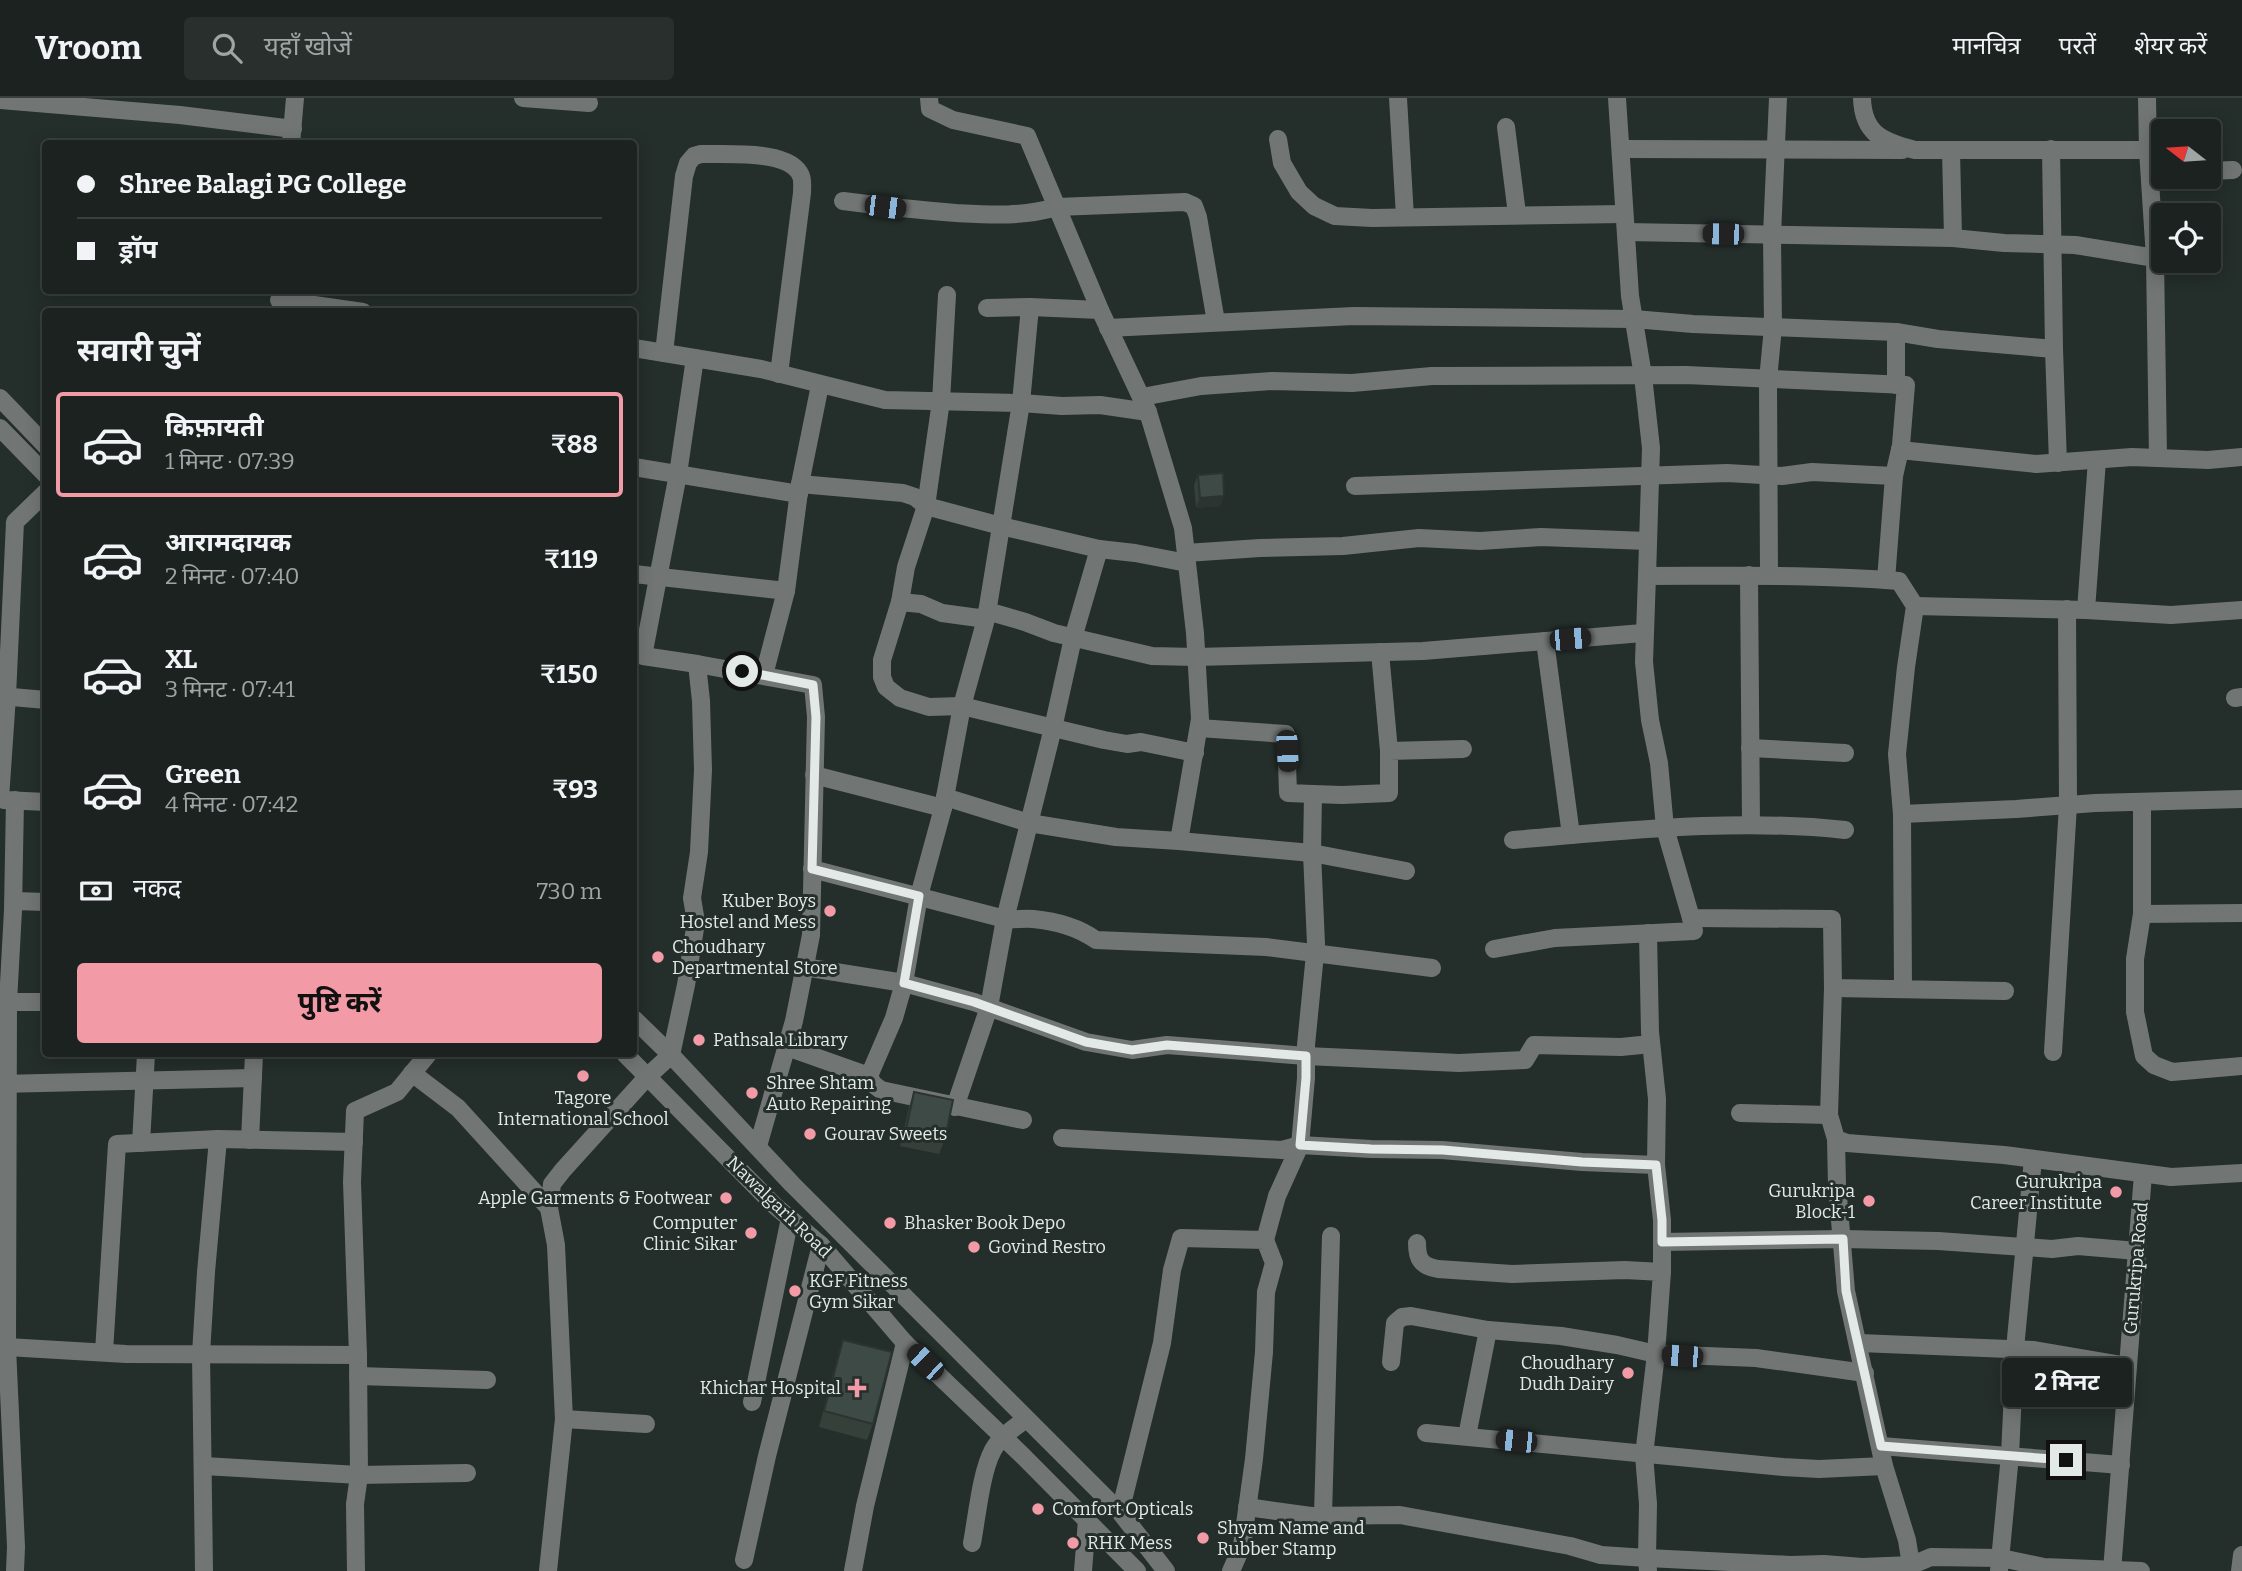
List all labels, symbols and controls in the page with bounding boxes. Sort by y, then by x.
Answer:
search box [184,17,674,80]
text: Vroom [35,28,142,68]
icon: search [208,29,246,67]
text: यहाँ खोजें [264,31,352,62]
text: मानचित्र [1952,32,2021,60]
text: परतें [2059,32,2096,60]
text: शेयर करें [2134,32,2207,60]
north arrow [2151,119,2221,189]
map controls [2151,119,2221,273]
text: Shree Balagi PG College [119,169,406,200]
car [863,194,908,220]
button: locate [2151,203,2221,273]
car [1702,223,1745,245]
text: ड्रॉप [119,234,157,265]
text: सवारी चुनें [77,331,201,369]
text: किफ़ायती [165,412,264,443]
icon: car [81,413,144,476]
text: ₹88 [550,429,598,460]
text: 1 मिनट · 07:39 [165,447,295,475]
text: आरामदायक [165,527,291,558]
icon: car [81,528,144,591]
text: ₹119 [544,544,598,575]
text: 2 मिनट · 07:40 [165,562,300,590]
car [1549,627,1592,651]
icon: car [81,643,144,706]
text: XL [165,644,197,675]
route start [726,655,758,687]
text: ₹150 [540,659,598,690]
text: 3 मिनट · 07:41 [165,675,295,703]
car [1276,729,1299,773]
icon: car [81,758,144,821]
text: Green [165,759,241,790]
text: ₹93 [552,774,598,805]
text: 4 मिनट · 07:42 [165,790,298,818]
icon: cash [77,872,115,910]
text: नकद [133,873,181,904]
text: 730 m [537,877,602,905]
place label: Kuber Boys Hostel and Mess [680,890,816,933]
marker: Kuber Boys Hostel and Mess [822,903,838,919]
place label: Choudhary Departmental Store [672,936,838,979]
marker: Choudhary Departmental Store [650,949,666,965]
button: पुष्टि करें [77,963,602,1043]
place label: Pathsala Library [713,1029,848,1051]
marker: Pathsala Library [691,1032,707,1048]
marker: Tagore International School [575,1068,591,1084]
place label: Shree Shtam Auto Repairing [766,1072,891,1115]
marker: Shree Shtam Auto Repairing [744,1085,760,1101]
place label: Tagore International School [497,1087,669,1130]
place label: Gourav Sweets [824,1123,947,1145]
marker: Gourav Sweets [802,1126,818,1142]
street label: Nawalgarh Road [722,1152,836,1263]
place label: Gurukripa Career Institute [1970,1171,2102,1214]
place label: Gurukripa Block-1 [1768,1180,1856,1223]
marker: Gurukripa Career Institute [2108,1184,2124,1200]
place label: Apple Garments & Footwear [478,1187,712,1209]
marker: Apple Garments & Footwear [718,1190,734,1206]
marker: Gurukripa Block-1 [1861,1193,1877,1209]
street label: Gurukripa Road [2119,1201,2153,1335]
place label: Computer Clinic Sikar [643,1212,737,1255]
place label: Bhasker Book Depo [904,1212,1066,1234]
marker: Bhasker Book Depo [882,1215,898,1231]
marker: Computer Clinic Sikar [743,1225,759,1241]
place label: Govind Restro [988,1236,1106,1258]
marker: Govind Restro [966,1239,982,1255]
place label: KGF Fitness Gym Sikar [809,1270,908,1313]
marker: KGF Fitness Gym Sikar [787,1283,803,1299]
car [903,1340,948,1384]
car [1661,1344,1704,1368]
place label: Choudhary Dudh Dairy [1519,1352,1614,1395]
callout: 2 मिनट [2001,1358,2131,1408]
marker: Choudhary Dudh Dairy [1620,1365,1636,1381]
text: 2 मिनट [2034,1368,2100,1396]
place label: Khichar Hospital [700,1377,841,1399]
marker: Khichar Hospital [847,1378,867,1398]
car [1495,1428,1538,1454]
route end [2050,1444,2082,1476]
place label: Comfort Opticals [1052,1498,1193,1520]
marker: Comfort Opticals [1030,1501,1046,1517]
place label: Shyam Name and Rubber Stamp [1217,1517,1365,1560]
marker: Shyam Name and Rubber Stamp [1195,1530,1211,1546]
place label: RHK Mess [1087,1532,1172,1554]
marker: RHK Mess [1065,1535,1081,1551]

